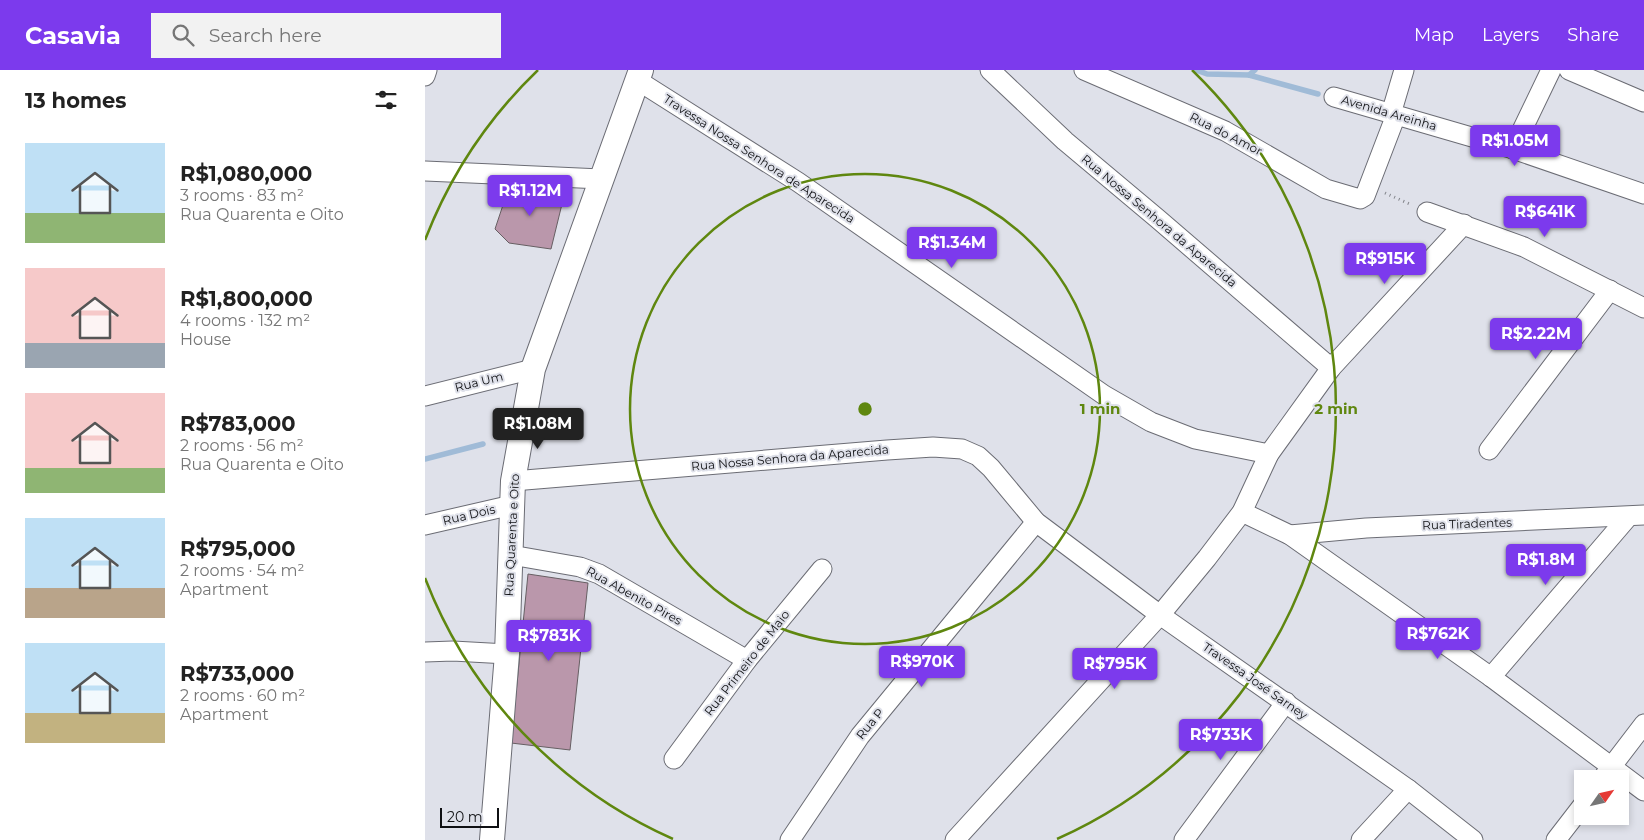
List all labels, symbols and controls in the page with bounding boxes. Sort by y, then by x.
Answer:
search box [151,13,501,58]
text: Casavia [25,21,121,50]
icon: search [169,21,197,49]
text: Search here [209,24,322,47]
text: Map [1414,24,1454,46]
text: Layers [1482,24,1539,46]
text: Share [1567,24,1619,46]
icon: filters [372,86,400,114]
text: 13 homes [25,88,126,113]
street label: Travessa Nossa Senhora de Aparecida [661,91,858,226]
street label: Avenida Areinha [1340,92,1439,133]
street label: Rua do Amor [1187,109,1265,158]
pin: R$1.05M [1469,124,1561,167]
text: R$1.05M [1481,131,1549,150]
street label: Rua Nossa Senhora da Aparecida [1079,151,1240,290]
text: R$1,080,000 [180,161,312,186]
icon: home [65,163,125,223]
pin: R$1.12M [484,174,576,217]
text: R$1.12M [498,181,562,200]
text: 3 rooms · 83 m² [180,186,304,205]
pin: R$641K [1504,196,1586,238]
text: R$641K [1515,202,1575,221]
text: Rua Quarenta e Oito [180,205,344,224]
pin: R$1.34M [906,226,998,269]
text: R$1.34M [918,233,986,252]
pin: R$915K [1344,242,1426,285]
text: R$915K [1355,249,1415,268]
text: R$1,800,000 [180,286,313,311]
icon: home [65,288,125,348]
text: 4 rooms · 132 m² [180,311,310,330]
pin: R$2.22M [1490,318,1582,360]
text: R$2.22M [1501,324,1571,343]
text: House [180,330,231,349]
street label: Rua Um [453,368,505,395]
text: 1 min [1080,399,1120,418]
text: 2 min [1314,399,1358,418]
centre of rings [856,400,874,418]
pin: R$1.08M [492,408,584,450]
text: R$783,000 [180,411,296,436]
icon: home [65,413,125,473]
text: R$1.08M [504,414,572,433]
text: 2 rooms · 56 m² [180,436,304,455]
street label: Rua Nossa Senhora da Aparecida [691,441,889,474]
text: Rua Quarenta e Oito [180,455,344,474]
street label: Rua Quarenta e Oito [501,473,522,597]
street label: Rua Dois [441,501,497,528]
street label: Rua Tiradentes [1422,514,1512,533]
text: R$795,000 [180,536,296,561]
icon: home [65,538,125,598]
pin: R$1.8M [1505,544,1587,586]
text: R$1.8M [1517,550,1575,569]
text: 2 rooms · 54 m² [180,561,304,580]
street label: Rua Abenito Pires [584,563,685,628]
text: Apartment [180,580,269,599]
street label: Rua Primeiro de Maio [701,607,792,718]
pin: R$762K [1397,618,1479,660]
pin: R$783K [508,620,590,662]
text: R$762K [1407,624,1469,643]
text: R$783K [517,626,581,645]
street label: Travessa José Sarney [1200,639,1311,723]
pin: R$970K [881,646,963,688]
pin: R$795K [1074,648,1156,690]
text: R$970K [890,652,954,671]
text: R$795K [1083,654,1147,673]
text: R$733,000 [180,661,294,686]
icon: home [65,663,125,723]
text: 2 rooms · 60 m² [180,686,305,705]
text: Apartment [180,705,269,724]
street label: Rua P [853,705,887,742]
pin: R$733K [1180,718,1262,761]
text: R$733K [1190,725,1252,744]
north arrow [1574,770,1629,825]
map controls [1574,770,1629,825]
scale bar [440,805,499,828]
text: 20 m [447,808,483,826]

